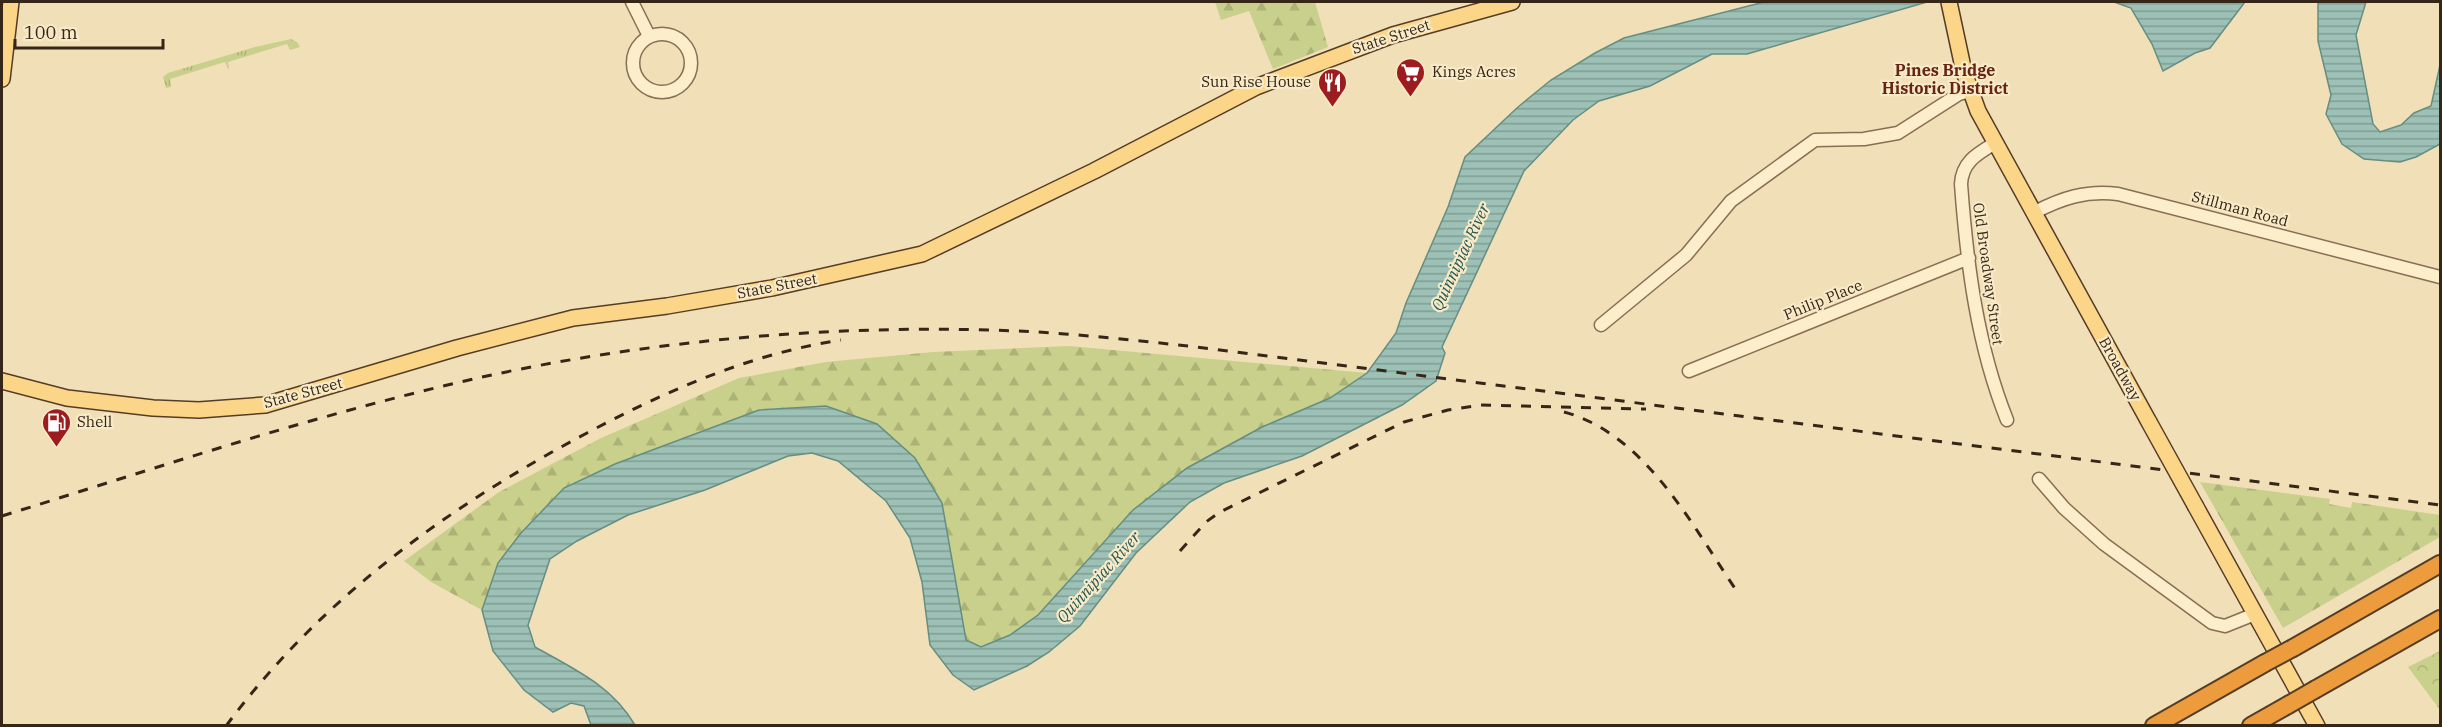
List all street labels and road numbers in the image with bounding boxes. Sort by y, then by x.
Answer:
street label: State Street [1349,15,1432,58]
street label: Stillman Road [2190,187,2290,231]
street label: Old Broadway Street [1969,201,2008,346]
street label: State Street [735,268,819,303]
street label: Philip Place [1781,275,1865,324]
street label: Broadway [2095,333,2146,404]
street label: State Street [261,373,345,412]

